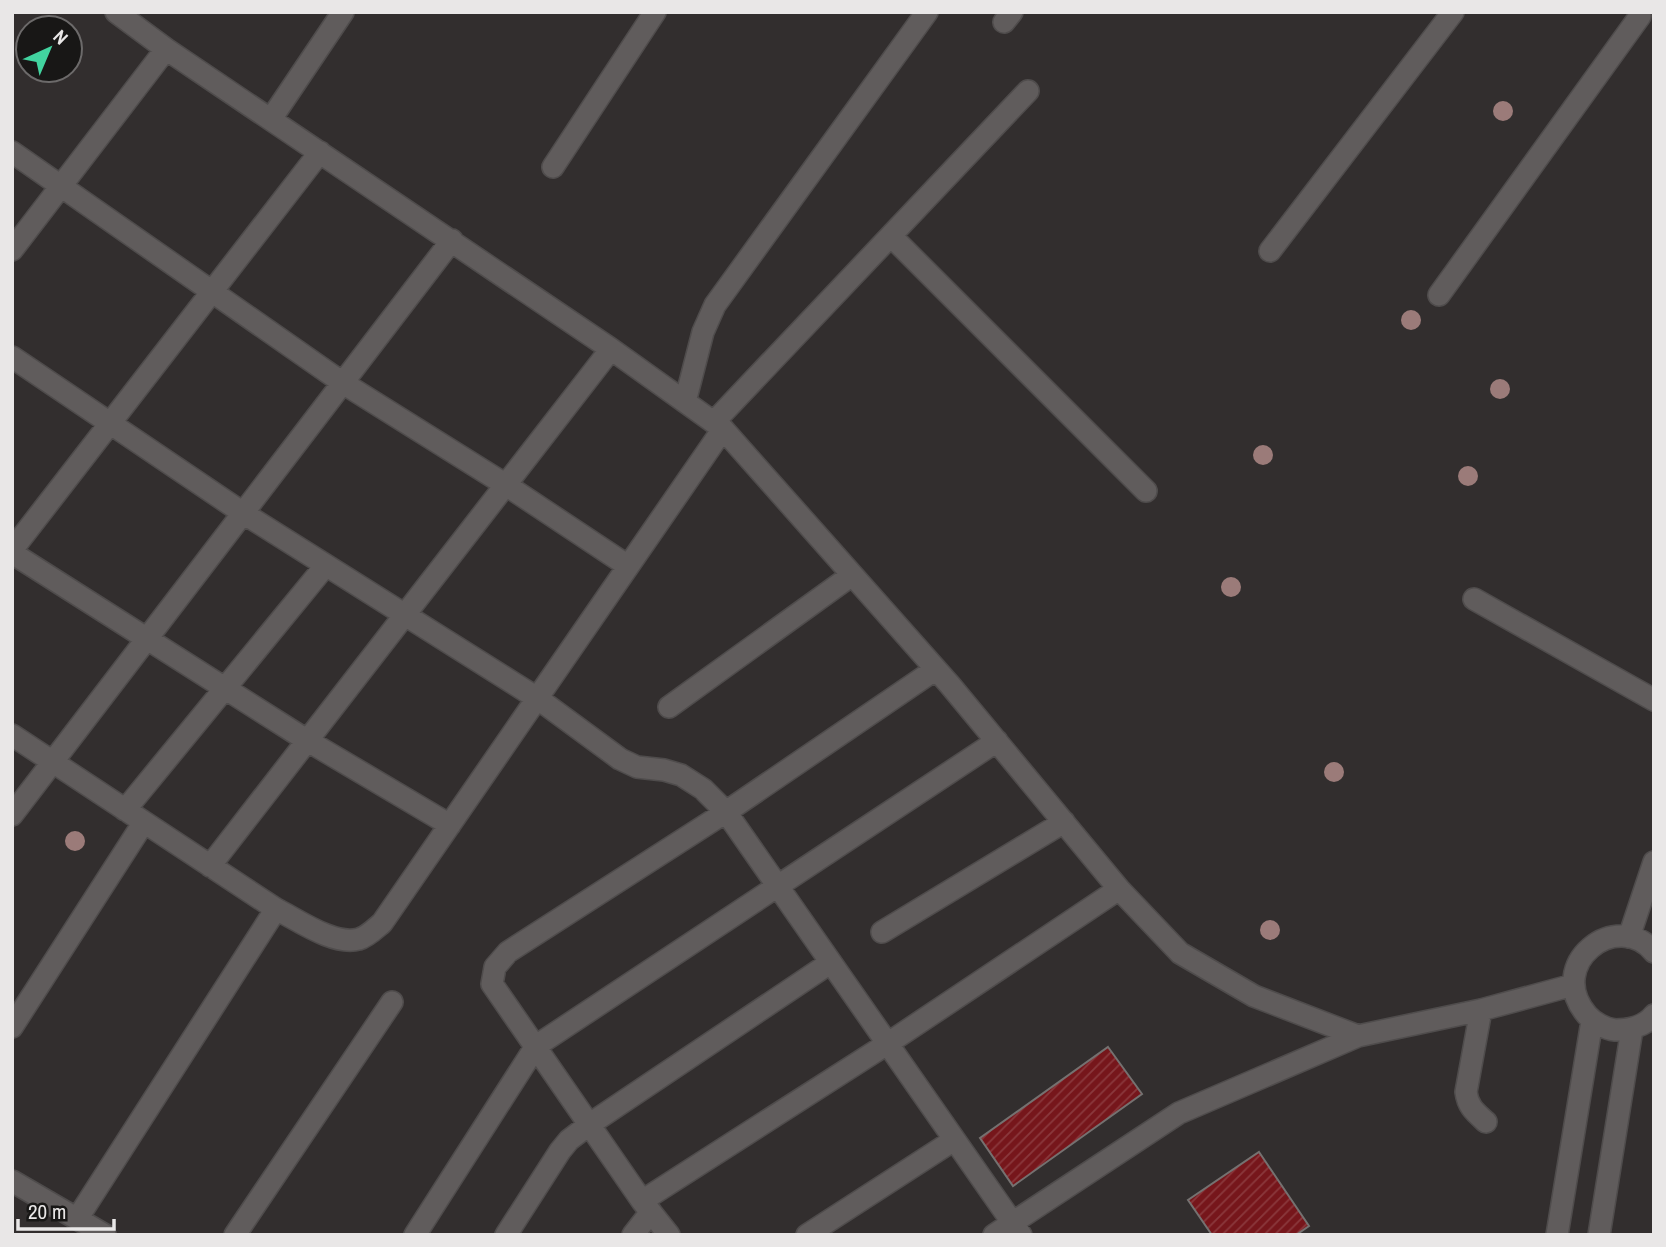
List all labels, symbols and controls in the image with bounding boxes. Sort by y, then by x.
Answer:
north arrow [14,14,84,84]
text: N [48,24,74,50]
scale bar [18,1188,114,1232]
text: 20 m [28,1197,66,1226]

